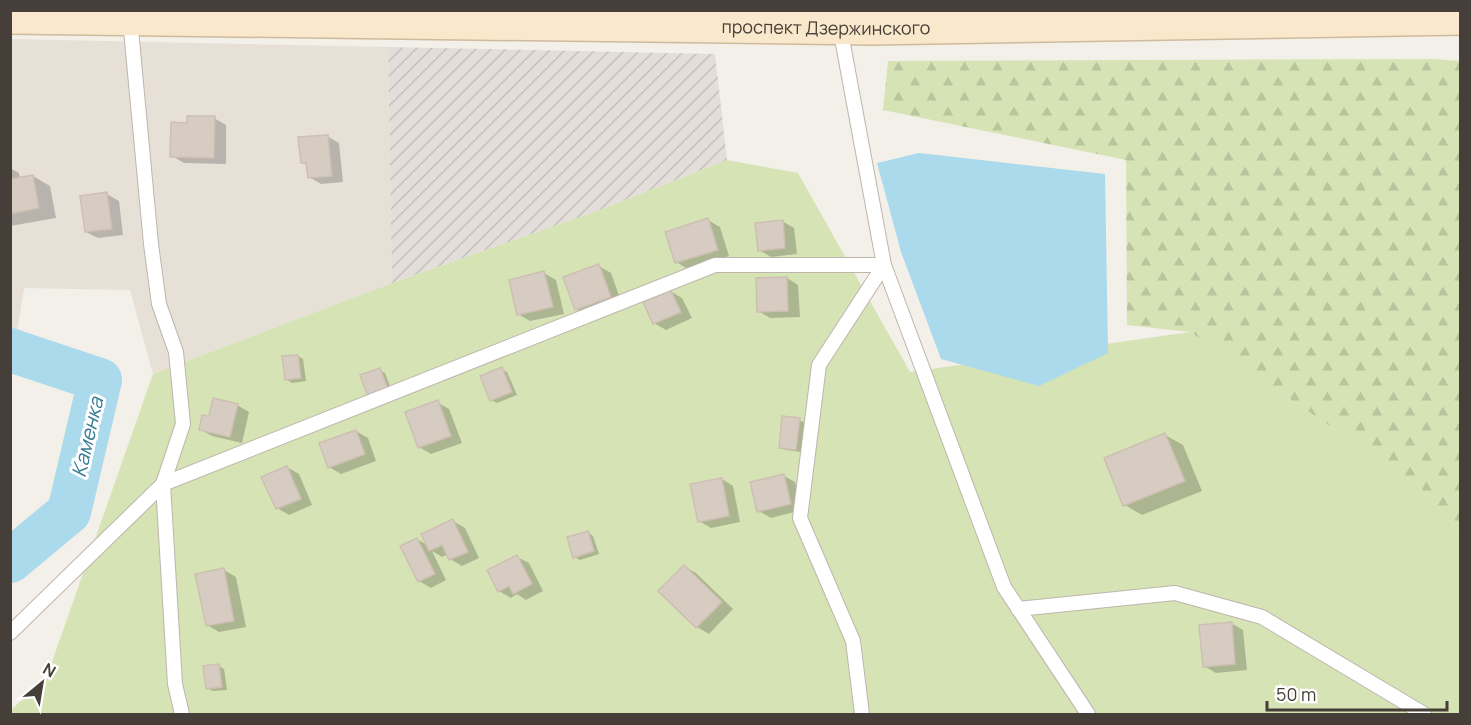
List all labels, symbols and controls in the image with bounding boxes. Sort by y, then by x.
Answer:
street label: проспект Дзержинского [721,14,931,40]
water label: Каменка [65,393,110,480]
north arrow [12,653,72,713]
text: N [39,658,60,682]
scale bar [1267,674,1447,712]
text: 50 m [1276,682,1316,706]

